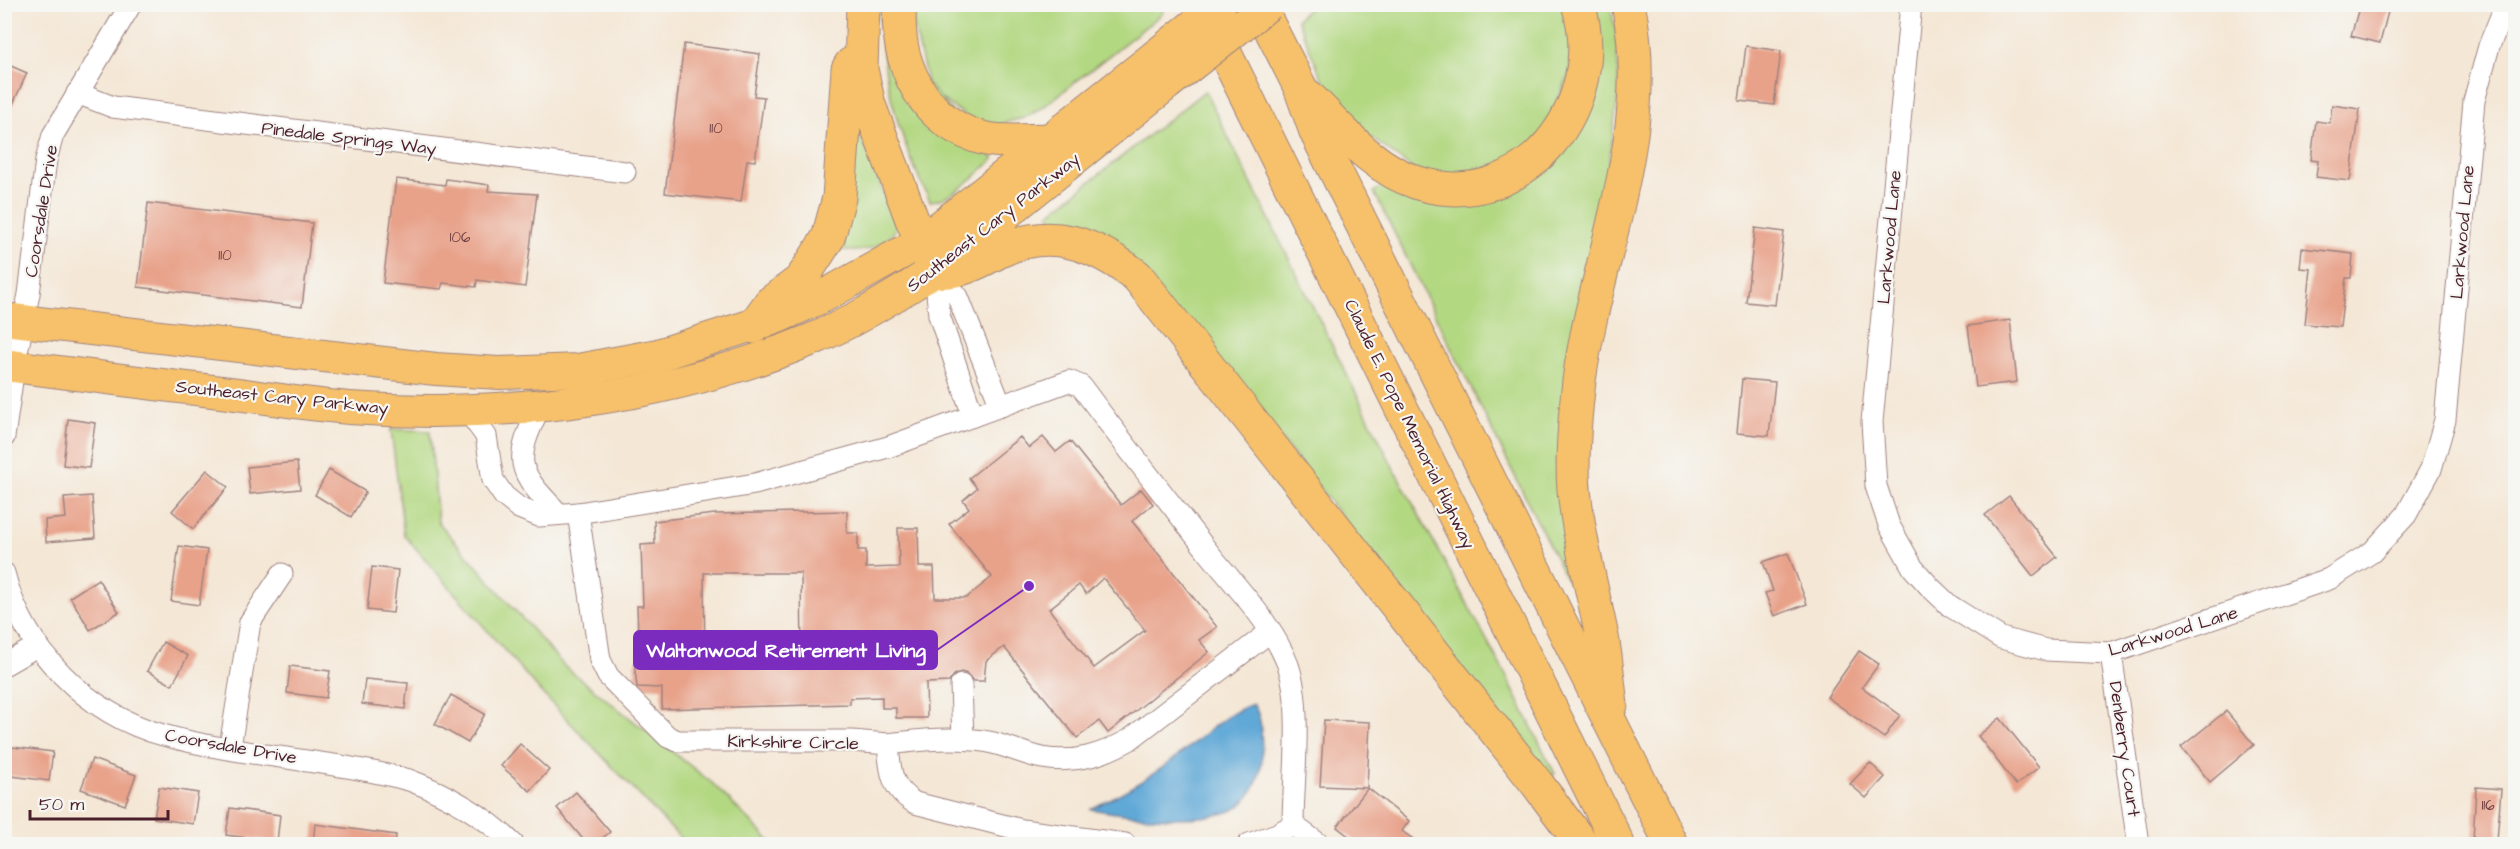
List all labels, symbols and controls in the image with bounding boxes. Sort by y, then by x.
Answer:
street label: Pinedale Springs Way [260,115,438,163]
house number: 110 [709,118,723,139]
street label: Coorsdale Drive [19,143,64,279]
street label: Southeast Cary Parkway [901,147,1086,299]
street label: Larkwood Lane [2444,164,2481,300]
street label: Larkwood Lane [1871,169,1908,305]
house number: 106 [450,227,471,248]
house number: 110 [218,245,232,266]
street label: Claude E. Pope Memorial Highway [1337,295,1481,554]
street label: Southeast Cary Parkway [174,374,390,422]
street label: Larkwood Lane [2105,600,2241,663]
callout: Waltonwood Retirement Living [634,631,937,669]
text: Waltonwood Retirement Living [645,637,926,666]
street label: Denberry Court [2102,680,2146,819]
street label: Coorsdale Drive [163,723,299,770]
street label: Kirkshire Circle [727,729,859,756]
scale bar [30,783,168,821]
text: 50 m [39,792,84,817]
house number: 116 [2481,795,2495,816]

